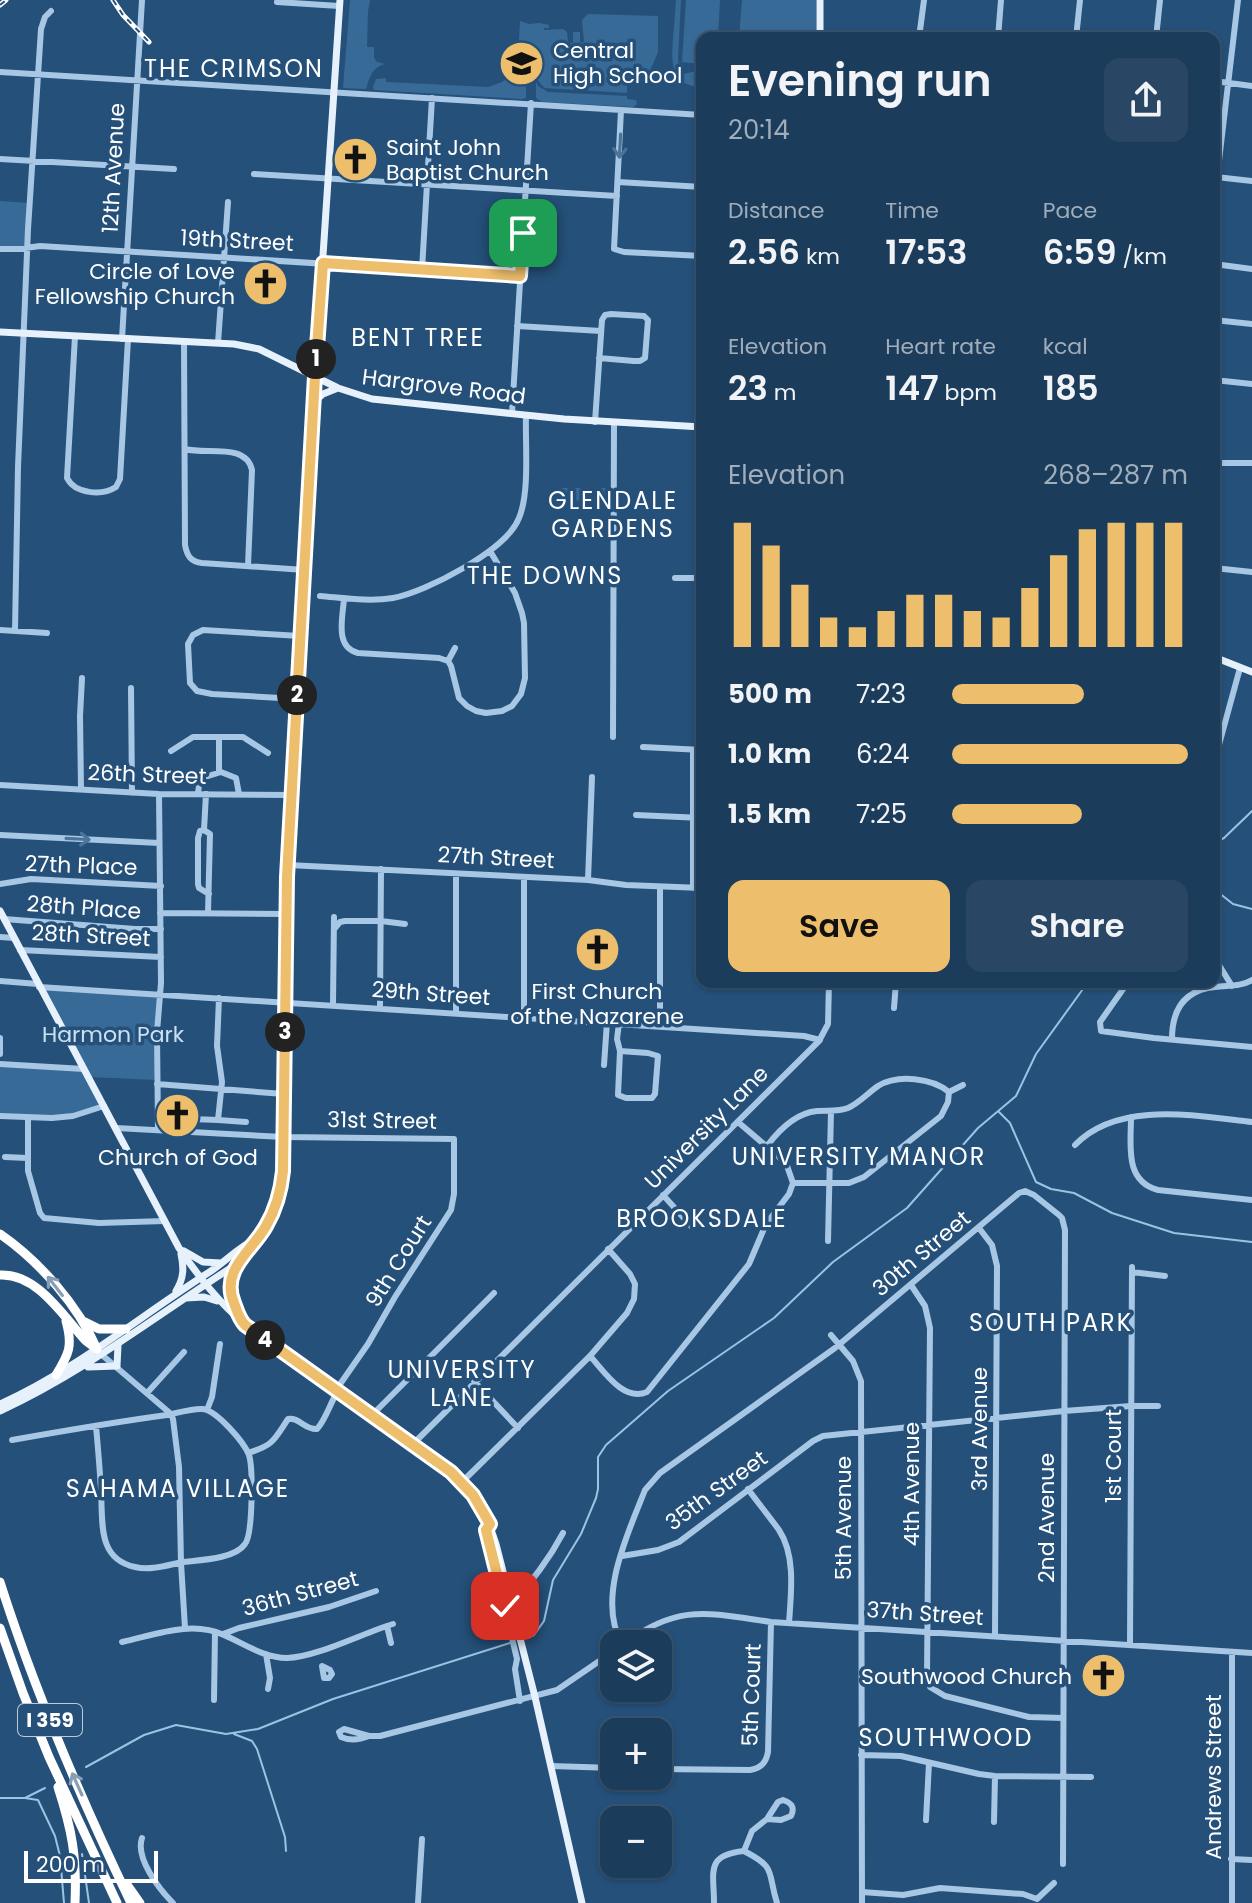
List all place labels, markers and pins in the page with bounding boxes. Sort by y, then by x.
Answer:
place label: Central High School [553,35,682,91]
school or university icon: Central High School [498,39,546,87]
place label: Saint John Baptist Church [386,132,549,188]
church icon: Saint John Baptist Church [331,136,379,184]
pin [489,199,557,267]
place label: Circle of Love Fellowship Church [35,256,235,312]
church icon: Circle of Love Fellowship Church [242,260,290,308]
pin: 1 [296,339,336,379]
pin: 2 [277,675,317,715]
church icon: First Church of the Nazarene [573,926,621,974]
place label: First Church of the Nazarene [510,976,684,1032]
pin: 3 [265,1012,305,1052]
church icon: Church of God [154,1092,202,1140]
place label: Church of God [98,1142,258,1173]
pin: 4 [245,1320,285,1360]
pin [471,1572,539,1640]
church icon: Southwood Church [1079,1652,1127,1700]
place label: Southwood Church [861,1661,1072,1692]

